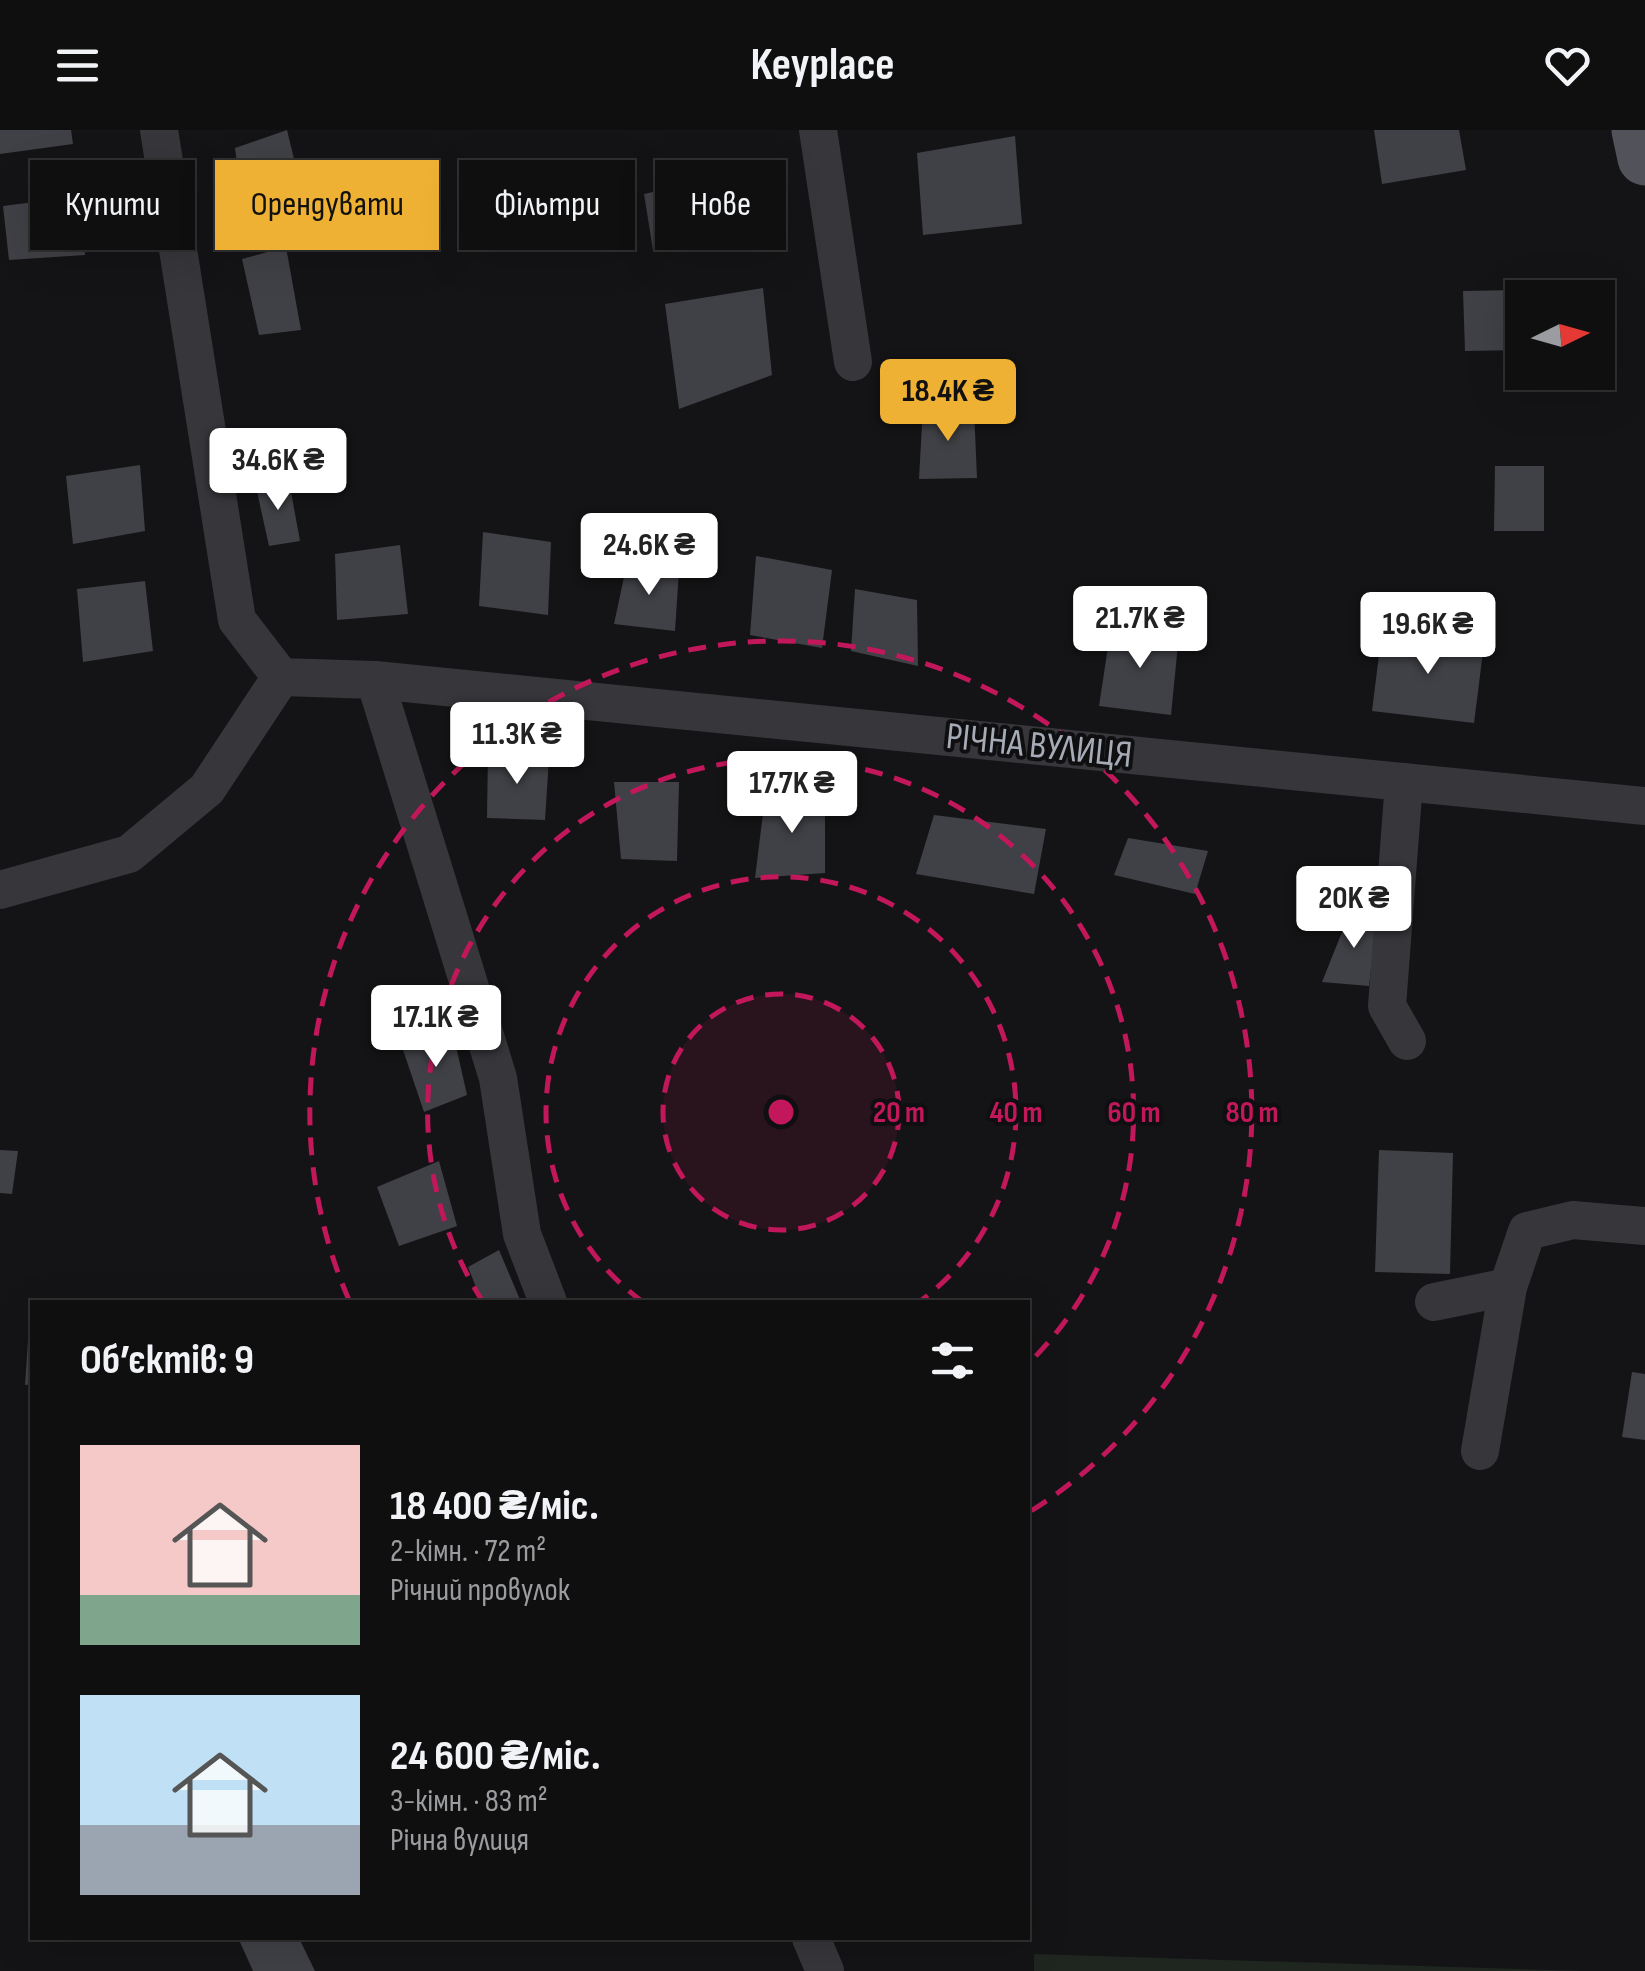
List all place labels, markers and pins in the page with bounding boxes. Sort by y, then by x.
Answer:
pin: 18.4K ₴ [856,359,1040,444]
pin: 34.6K ₴ [186,428,370,513]
pin: 24.6K ₴ [557,513,741,598]
pin: 21.7K ₴ [1048,586,1232,671]
pin: 19.6K ₴ [1336,592,1520,677]
pin: 11.3K ₴ [425,702,609,787]
pin: 17.7K ₴ [700,751,884,836]
pin: 20K ₴ [1284,866,1424,951]
pin: 17.1K ₴ [344,985,528,1070]
centre of rings [763,1094,799,1130]

